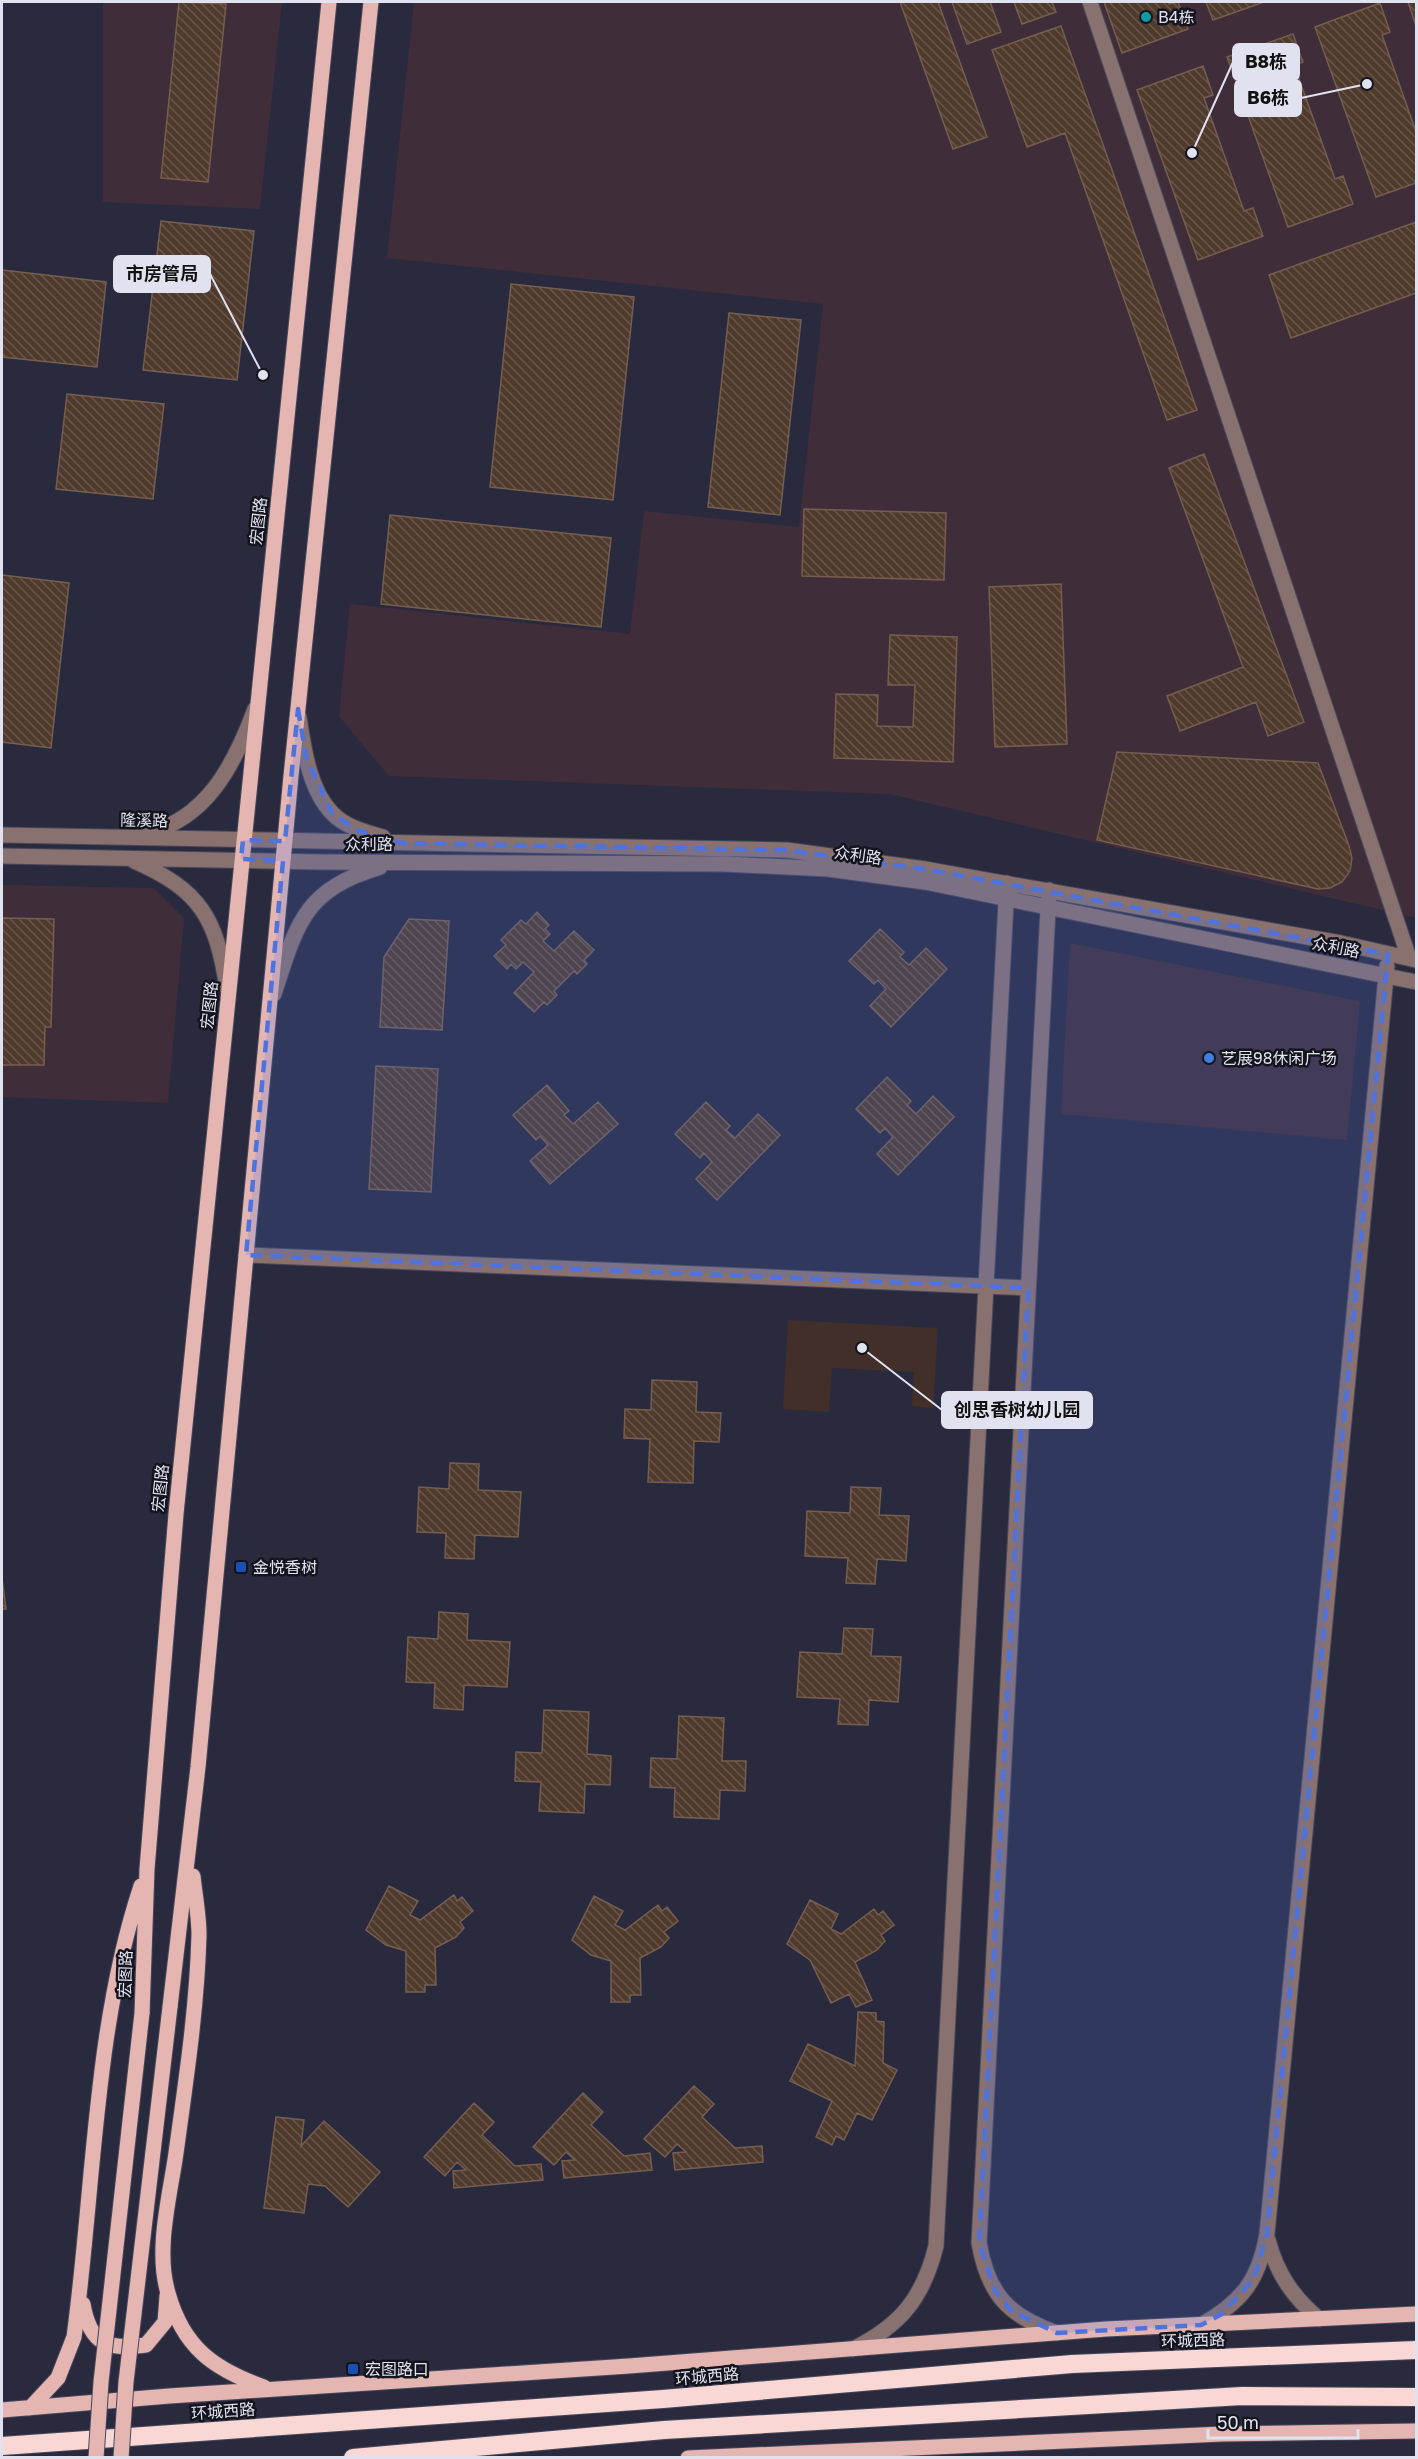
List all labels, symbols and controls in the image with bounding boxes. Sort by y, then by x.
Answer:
place label: B4栋 [1158,7,1194,27]
marker: B4栋 [1139,10,1153,24]
callout: B8栋 [1233,44,1299,80]
text: B8栋 [1245,50,1287,72]
callout: B6栋 [1235,80,1301,116]
text: B6栋 [1247,86,1289,108]
callout: 市房管局 [114,256,210,292]
text: 市房管局 [126,262,198,284]
street label: 宏图路 [246,496,270,546]
street label: 隆溪路 [120,810,168,830]
street label: 众利路 [345,834,393,854]
street label: 众利路 [833,842,883,868]
street label: 众利路 [1311,933,1361,961]
street label: 宏图路 [197,980,221,1030]
place label: 艺展98休闲广场 [1221,1048,1336,1068]
marker: 艺展98休闲广场 [1202,1051,1216,1065]
callout: 创思香树幼儿园 [942,1392,1092,1428]
text: 创思香树幼儿园 [954,1398,1080,1420]
street label: 宏图路 [148,1463,172,1513]
place label: 金悦香树 [253,1557,317,1577]
marker: 金悦香树 [234,1560,248,1574]
street label: 宏图路 [114,1950,136,1998]
street label: 环城西路 [1161,2329,1225,2351]
place label: 宏图路口 [365,2359,429,2379]
marker: 宏图路口 [346,2362,360,2376]
street label: 环城西路 [674,2363,740,2389]
street label: 环城西路 [190,2399,256,2423]
scale bar [1208,2402,1358,2440]
text: 50 m [1217,2411,1259,2433]

